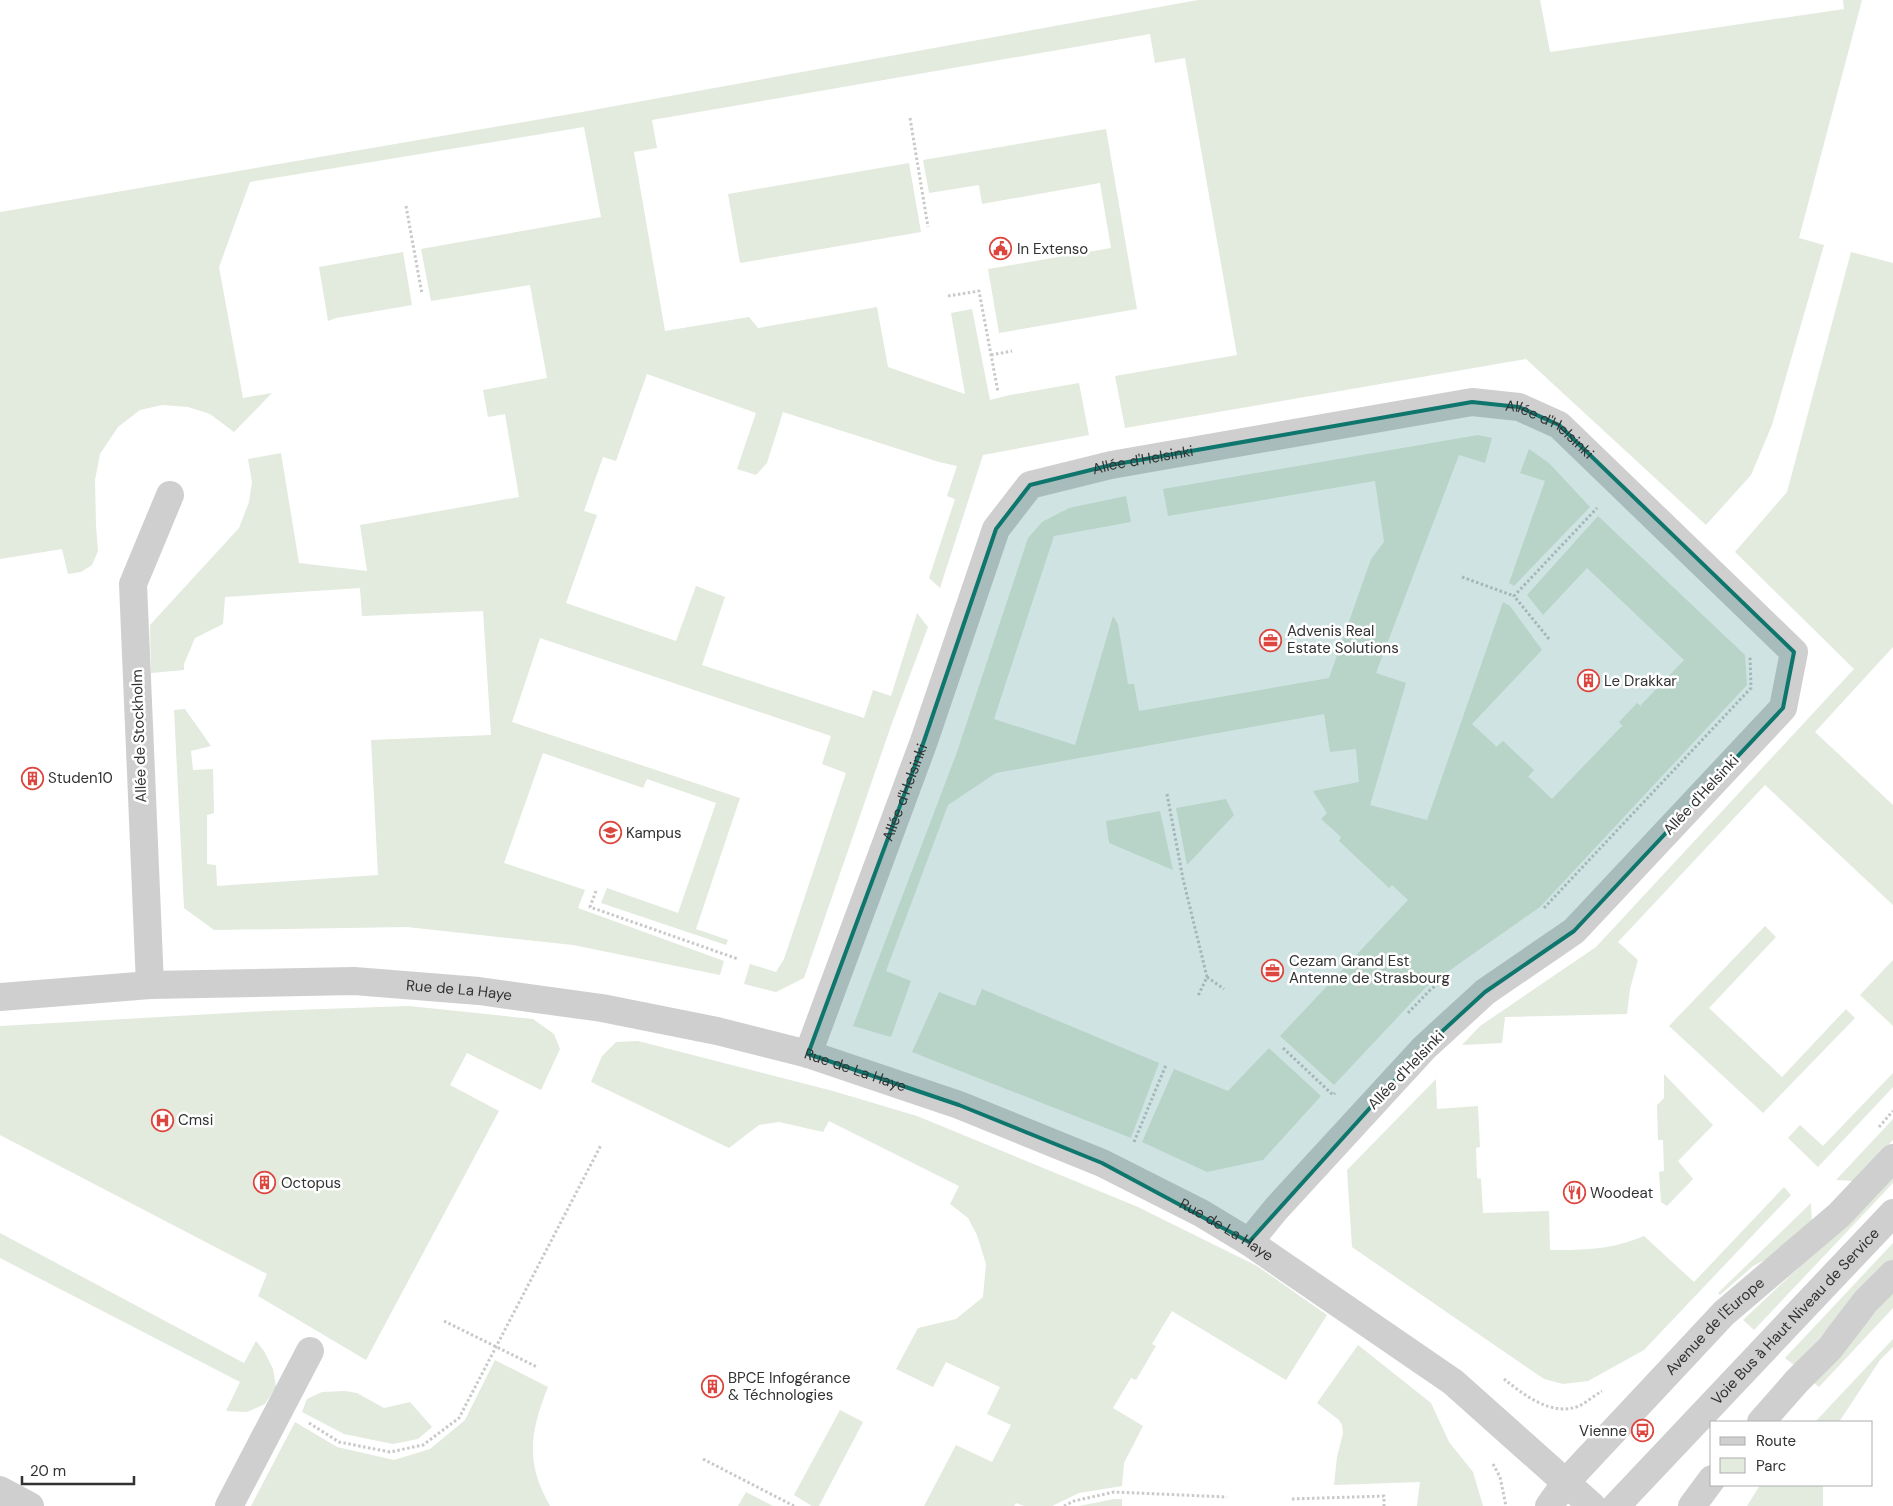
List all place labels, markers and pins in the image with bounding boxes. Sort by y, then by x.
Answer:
public building icon: In Extenso [989,237,1013,261]
place label: In Extenso [1017,239,1088,259]
place label: Advenis Real Estate Solutions [1287,621,1399,658]
office icon: Advenis Real Estate Solutions [1259,628,1283,652]
building icon: Le Drakkar [1576,669,1600,693]
place label: Le Drakkar [1604,671,1677,691]
building icon: Studen10 [20,766,44,790]
place label: Studen10 [48,768,113,788]
school or university icon: Kampus [598,821,622,845]
place label: Kampus [626,823,681,843]
place label: Cezam Grand Est Antenne de Strasbourg [1289,951,1450,988]
office icon: Cezam Grand Est Antenne de Strasbourg [1261,958,1285,982]
hospital icon: Cmsi [150,1108,174,1132]
place label: Cmsi [178,1110,213,1130]
building icon: Octopus [253,1171,277,1195]
place label: Octopus [281,1173,341,1193]
restaurant icon: Woodeat [1562,1181,1586,1205]
place label: Woodeat [1590,1183,1653,1203]
place label: BPCE Infogérance & Téchnologies [728,1368,850,1405]
building icon: BPCE Infogérance & Téchnologies [700,1375,724,1399]
bus stop icon: Vienne [1631,1419,1655,1443]
place label: Vienne [1579,1421,1627,1441]

